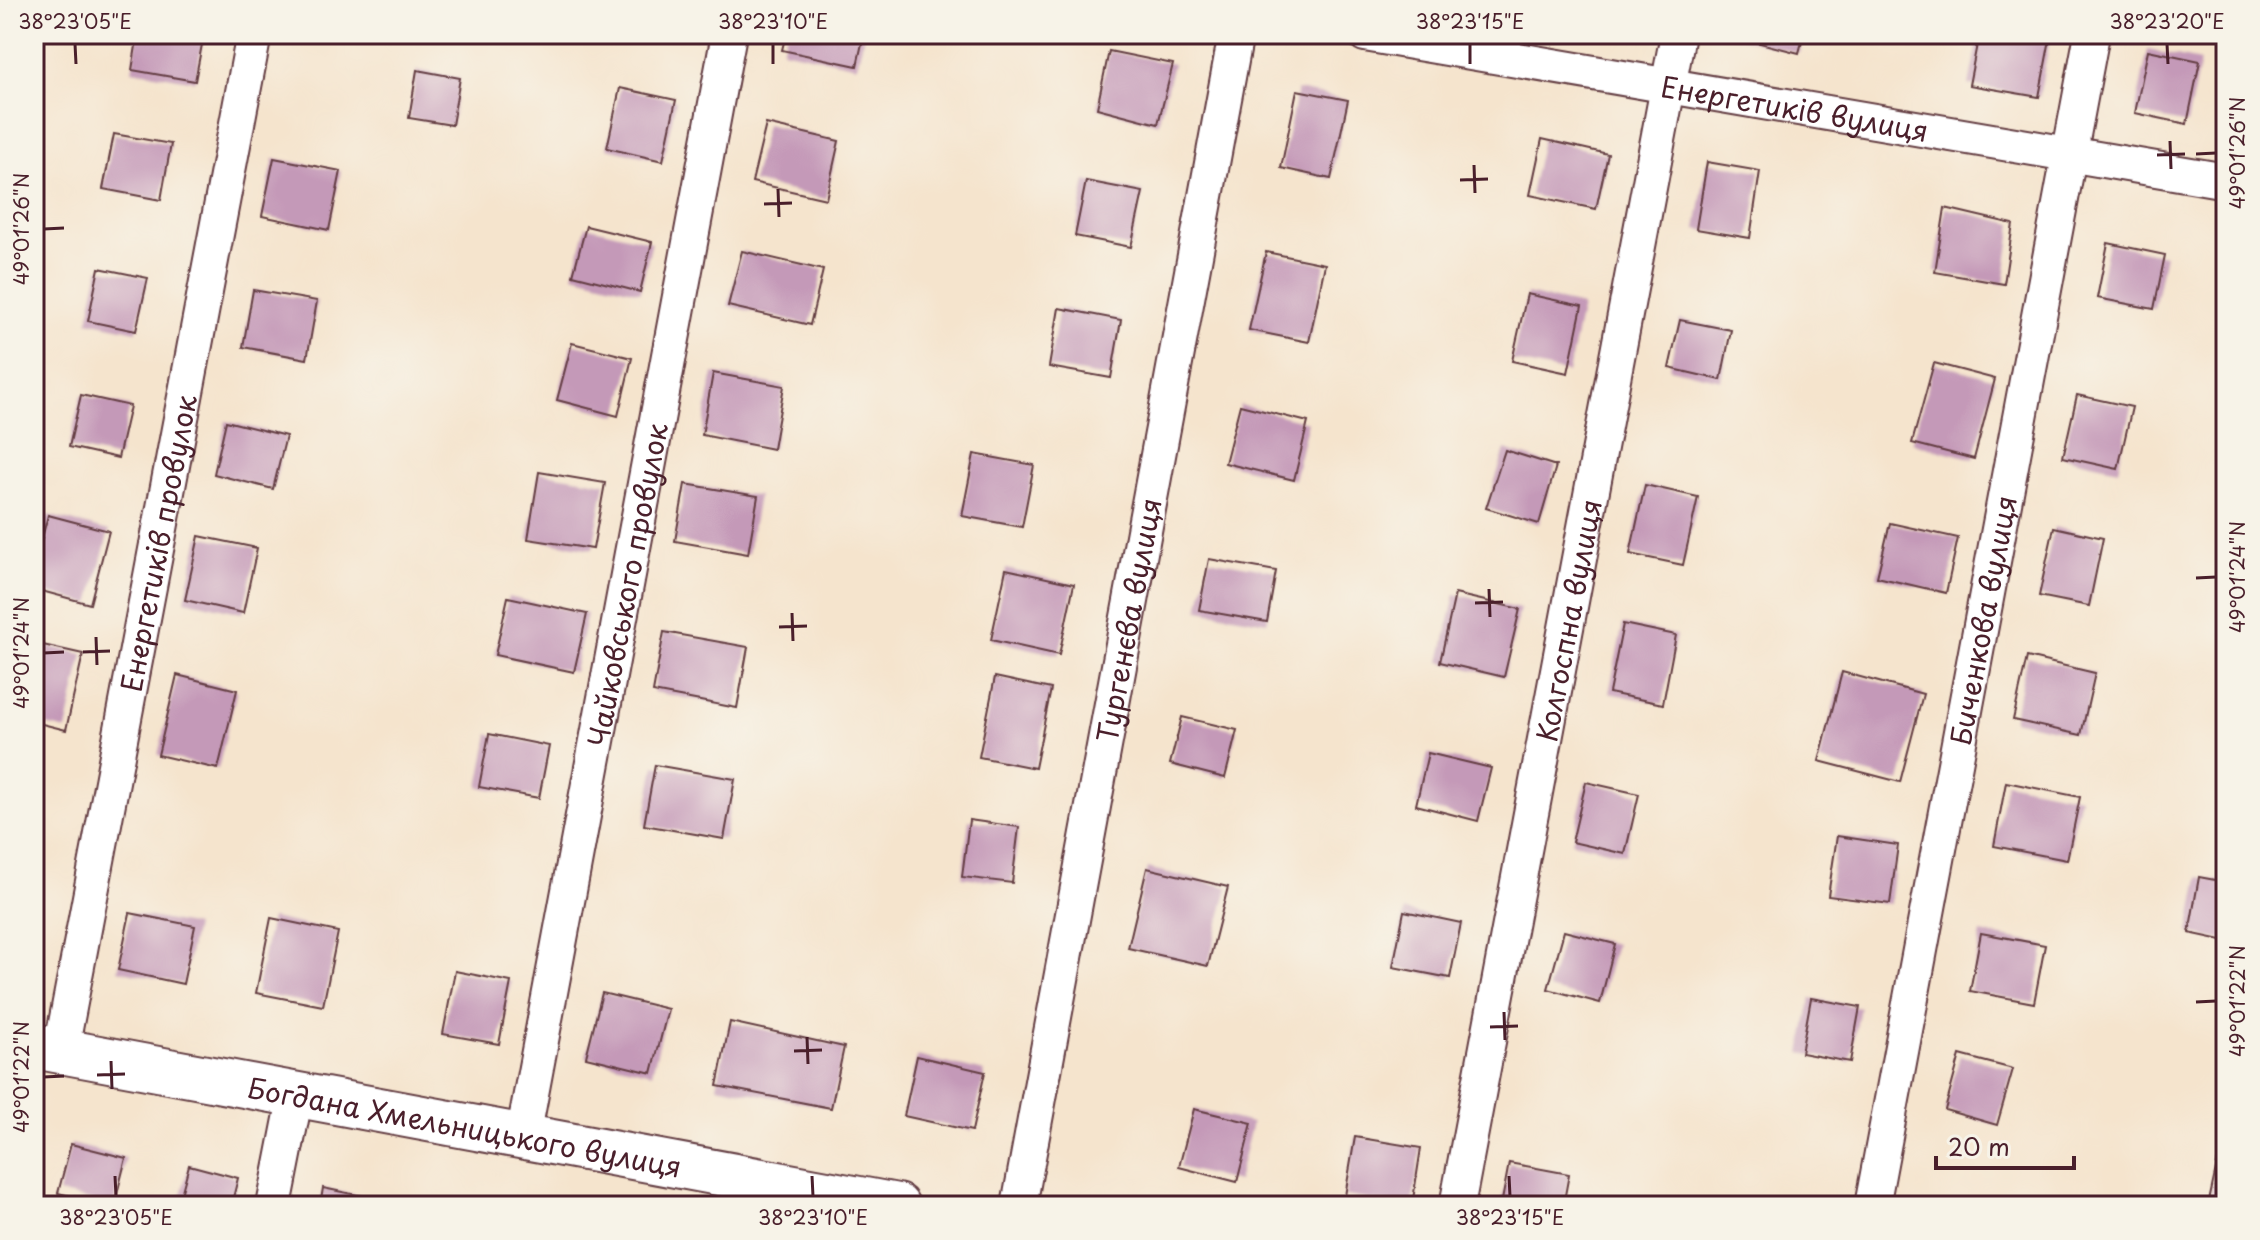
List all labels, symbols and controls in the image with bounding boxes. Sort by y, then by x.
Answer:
text: 38°23'05"E [18,6,132,36]
text: 38°23'10"E [718,6,828,36]
text: 38°23'15"E [1416,6,1524,36]
text: 38°23'20"E [2110,6,2224,36]
street label: Енергетиків вулиця [1658,63,1932,151]
text: 49°01'26"N [2222,97,2252,209]
text: 49°01'26"N [6,173,36,285]
street label: Енергетиків провулок [108,391,207,695]
street label: Чайковського провулок [575,419,678,750]
street label: Биченкова вулиця [1937,492,2026,749]
street label: Тургенєва вулиця [1084,494,1171,746]
street label: Колгоспна вулиця [1523,495,1611,745]
text: 49°01'24"N [2222,521,2252,633]
text: 49°01'24"N [6,597,36,709]
text: 49°01'22"N [2222,945,2252,1057]
text: 49°01'22"N [6,1021,36,1133]
street label: Богдана Хмельницького вулиця [244,1065,685,1187]
scale bar [1936,1120,2074,1170]
text: 20 m [1948,1128,2010,1164]
text: 38°23'05"E [59,1202,173,1232]
text: 38°23'10"E [758,1202,868,1232]
text: 38°23'15"E [1456,1202,1564,1232]

